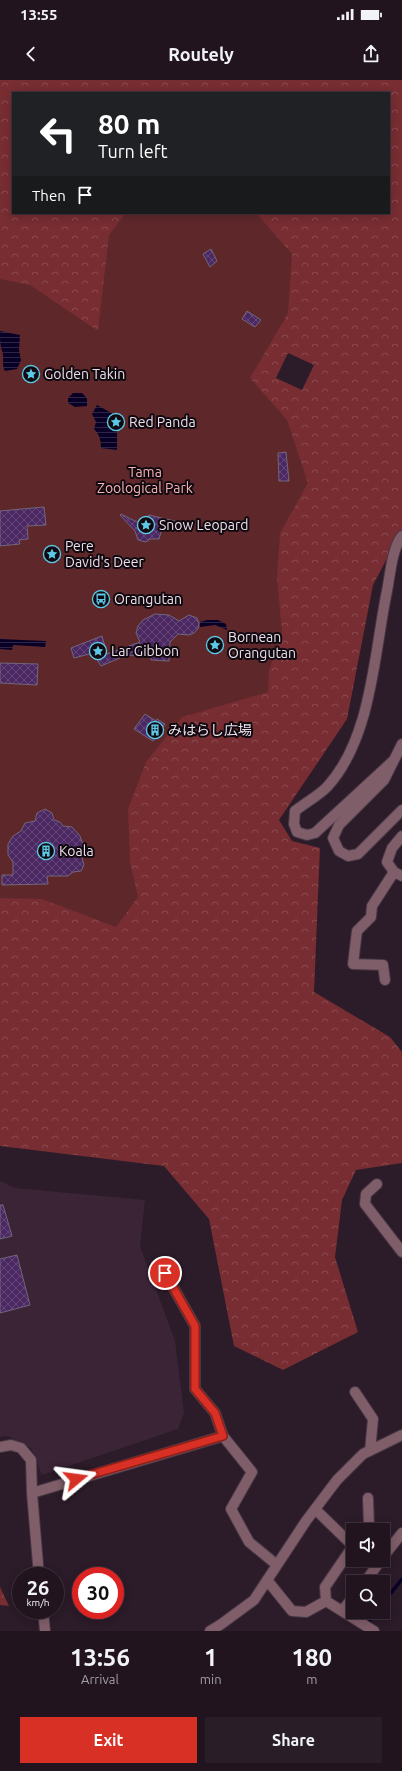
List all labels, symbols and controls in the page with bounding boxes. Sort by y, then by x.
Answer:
text: 13:55 [20,6,58,23]
icon: back [20,43,42,65]
icon: share [360,43,382,65]
text: Routely [168,44,234,64]
icon: left [32,108,84,160]
text: 80 m [98,108,160,139]
text: Turn left [98,141,168,161]
icon: arrive [74,184,96,206]
text: Then [32,187,66,204]
place icon: Golden Takin [21,364,41,384]
place label: Golden Takin [44,366,125,382]
place icon: Red Panda [106,412,126,432]
place label: Red Panda [129,414,196,430]
park label: Tama Zoological Park [97,464,193,496]
place icon: Snow Leopard [136,515,156,535]
place label: Snow Leopard [159,517,249,533]
place label: Pere David's Deer [65,538,144,570]
place icon: Pere David's Deer [42,544,62,564]
bus stop icon: Orangutan [91,589,111,609]
place label: Orangutan [114,591,182,607]
place label: Bornean Orangutan [228,629,296,661]
place icon: Bornean Orangutan [205,635,225,655]
place icon: Lar Gibbon [88,641,108,661]
place label: Lar Gibbon [111,643,179,659]
building icon: みはらし広場 [145,720,165,740]
place label: みはらし広場 [168,722,252,738]
building icon: Koala [36,841,56,861]
place label: Koala [59,843,94,859]
pin [148,1256,182,1290]
icon: arrive [154,1262,176,1284]
position arrow [55,1458,97,1500]
map controls [346,1523,390,1619]
button: sound [346,1523,390,1567]
speed limit sign: 30 [72,1567,124,1619]
button: search [346,1575,390,1619]
text: 26 [27,1576,49,1599]
text: km/h [26,1597,50,1608]
text: 13:56 [70,1644,130,1671]
text: 1 [204,1644,217,1671]
text: 180 [292,1644,332,1671]
text: Arrival [81,1672,119,1686]
text: min [200,1672,222,1686]
text: m [306,1672,317,1686]
button: Exit [20,1717,197,1763]
button: Share [205,1717,382,1763]

